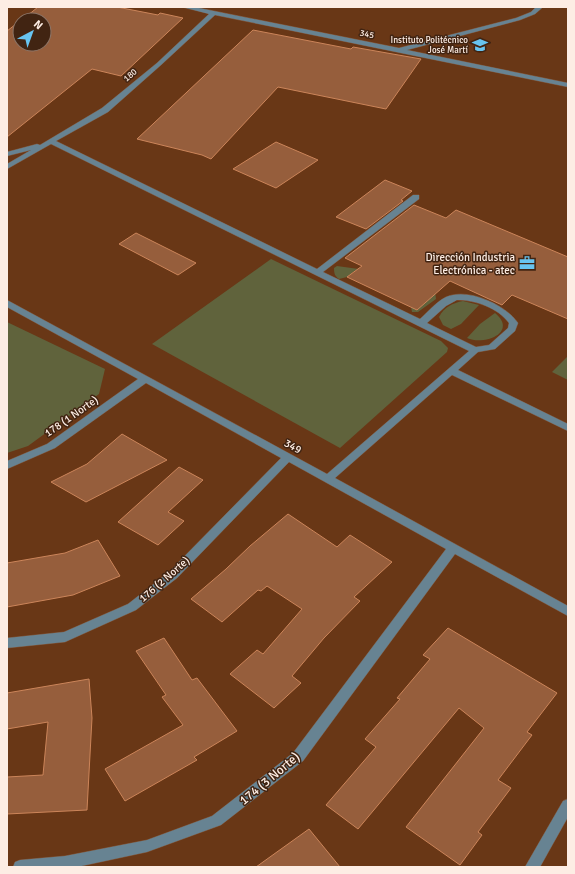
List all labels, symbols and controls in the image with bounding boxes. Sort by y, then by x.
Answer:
north arrow [12,12,52,52]
text: N [31,17,45,32]
street label: 345 [359,28,375,41]
place label: Instituto Politécnico José Martí [391,35,469,56]
school or university icon: Instituto Politécnico José Martí [471,36,489,54]
street label: 180 [121,66,140,84]
place label: Dirección Industria Electrónica - atec [425,251,515,277]
office icon: Dirección Industria Electrónica - atec [518,254,536,272]
street label: 178 (1 Norte) [42,393,101,440]
street label: 349 [282,436,304,456]
street label: 176 (2 Norte) [136,554,192,605]
street label: 174 (3 Norte) [236,749,303,809]

